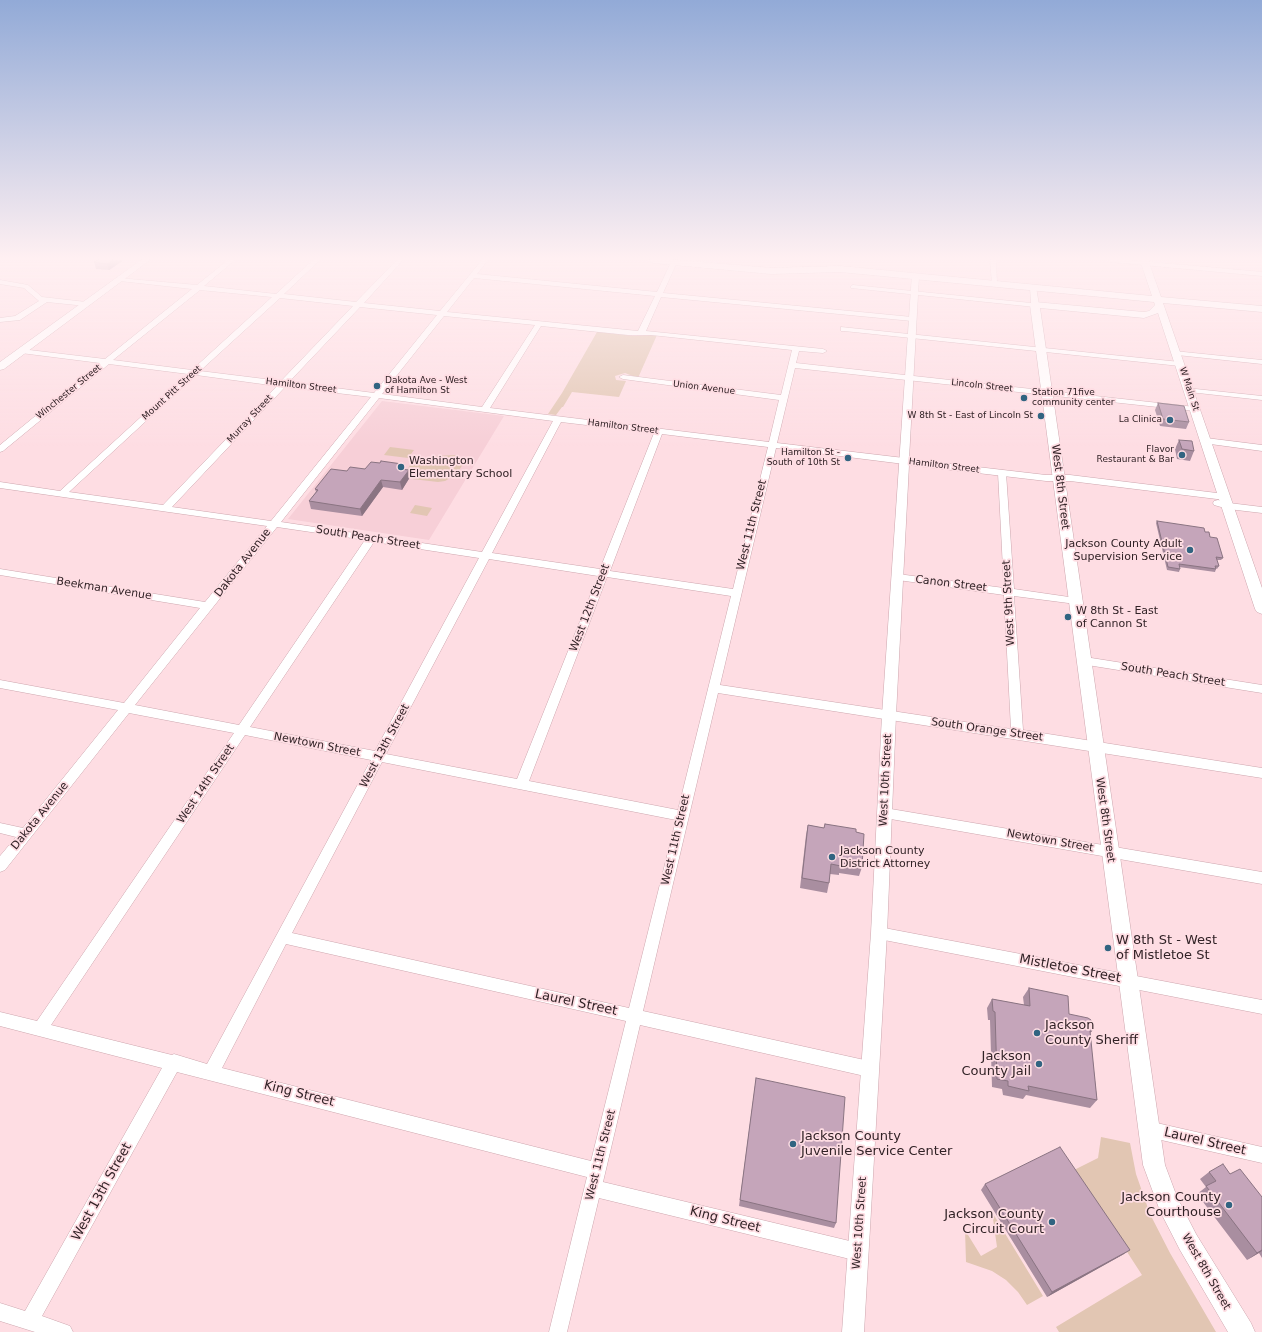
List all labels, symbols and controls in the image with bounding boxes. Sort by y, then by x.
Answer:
street label: Winchester Street [34,362,104,422]
street label: Mount Pitt Street [140,364,204,422]
street label: W Main St [1177,366,1201,412]
street label: Hamilton Street [265,376,337,396]
place label: Dakota Ave - West of Hamilton St [385,376,467,397]
street label: Lincoln Street [951,377,1013,395]
street label: Union Avenue [672,379,736,397]
marker: Dakota Ave - West of Hamilton St [372,381,382,391]
place label: Station 71five community center [1032,388,1115,409]
street label: Murray Street [225,393,275,445]
marker: Station 71five community center [1019,393,1029,403]
place label: W 8th St - East of Lincoln St [907,411,1033,421]
marker: W 8th St - East of Lincoln St [1036,411,1046,421]
place label: La Clinica [1119,415,1162,425]
marker: La Clinica [1165,415,1175,425]
street label: Hamilton Street [587,417,659,437]
street label: West 8th Street [1048,444,1072,530]
place label: Flavor Restaurant & Bar [1097,445,1174,466]
place label: Hamilton St - South of 10th St [767,448,840,469]
marker: Flavor Restaurant & Bar [1177,450,1187,460]
marker: Hamilton St - South of 10th St [843,453,853,463]
place label: Washington Elementary School [409,454,512,480]
street label: Hamilton Street [908,456,980,476]
marker: Washington Elementary School [396,462,406,472]
street label: West 11th Street [734,478,770,572]
street label: South Peach Street [315,523,421,553]
street label: Dakota Avenue [212,526,274,600]
place label: Jackson County Adult Supervision Service [1065,537,1182,563]
marker: Jackson County Adult Supervision Service [1185,545,1195,555]
street label: West 9th Street [1000,560,1018,646]
street label: West 12th Street [567,562,613,654]
street label: Canon Street [914,573,988,595]
street label: Beekman Avenue [55,575,153,603]
place label: W 8th St - East of Cannon St [1076,604,1158,630]
marker: W 8th St - East of Cannon St [1063,612,1073,622]
street label: South Peach Street [1120,660,1226,690]
street label: West 13th Street [357,702,413,790]
street label: South Orange Street [930,716,1044,744]
street label: Newtown Street [273,730,361,760]
street label: West 10th Street [877,733,895,827]
street label: West 14th Street [175,742,237,826]
street label: West 8th Street [1092,777,1118,863]
street label: Dakota Avenue [9,779,71,853]
street label: West 11th Street [659,793,693,887]
street label: Newtown Street [1006,827,1094,855]
place label: Jackson County District Attorney [840,844,930,870]
marker: Jackson County District Attorney [827,852,837,862]
place label: W 8th St - West of Mistletoe St [1116,933,1217,964]
marker: W 8th St - West of Mistletoe St [1103,943,1113,953]
street label: Mistletoe Street [1018,952,1122,986]
street label: Laurel Street [533,987,619,1019]
place label: Jackson County Sheriff [1045,1018,1138,1049]
marker: Jackson County Sheriff [1032,1028,1042,1038]
place label: Jackson County Jail [962,1049,1031,1080]
marker: Jackson County Jail [1034,1059,1044,1069]
street label: King Street [262,1078,336,1110]
street label: West 11th Street [583,1108,619,1202]
street label: Laurel Street [1162,1125,1248,1159]
place label: Jackson County Juvenile Service Center [801,1129,952,1160]
marker: Jackson County Juvenile Service Center [788,1139,798,1149]
street label: West 13th Street [69,1140,135,1244]
street label: West 10th Street [850,1176,870,1270]
place label: Jackson County Courthouse [1121,1190,1221,1221]
marker: Jackson County Courthouse [1224,1200,1234,1210]
street label: King Street [688,1204,762,1236]
place label: Jackson County Circuit Court [944,1207,1044,1238]
marker: Jackson County Circuit Court [1047,1217,1057,1227]
street label: West 8th Street [1179,1232,1233,1312]

